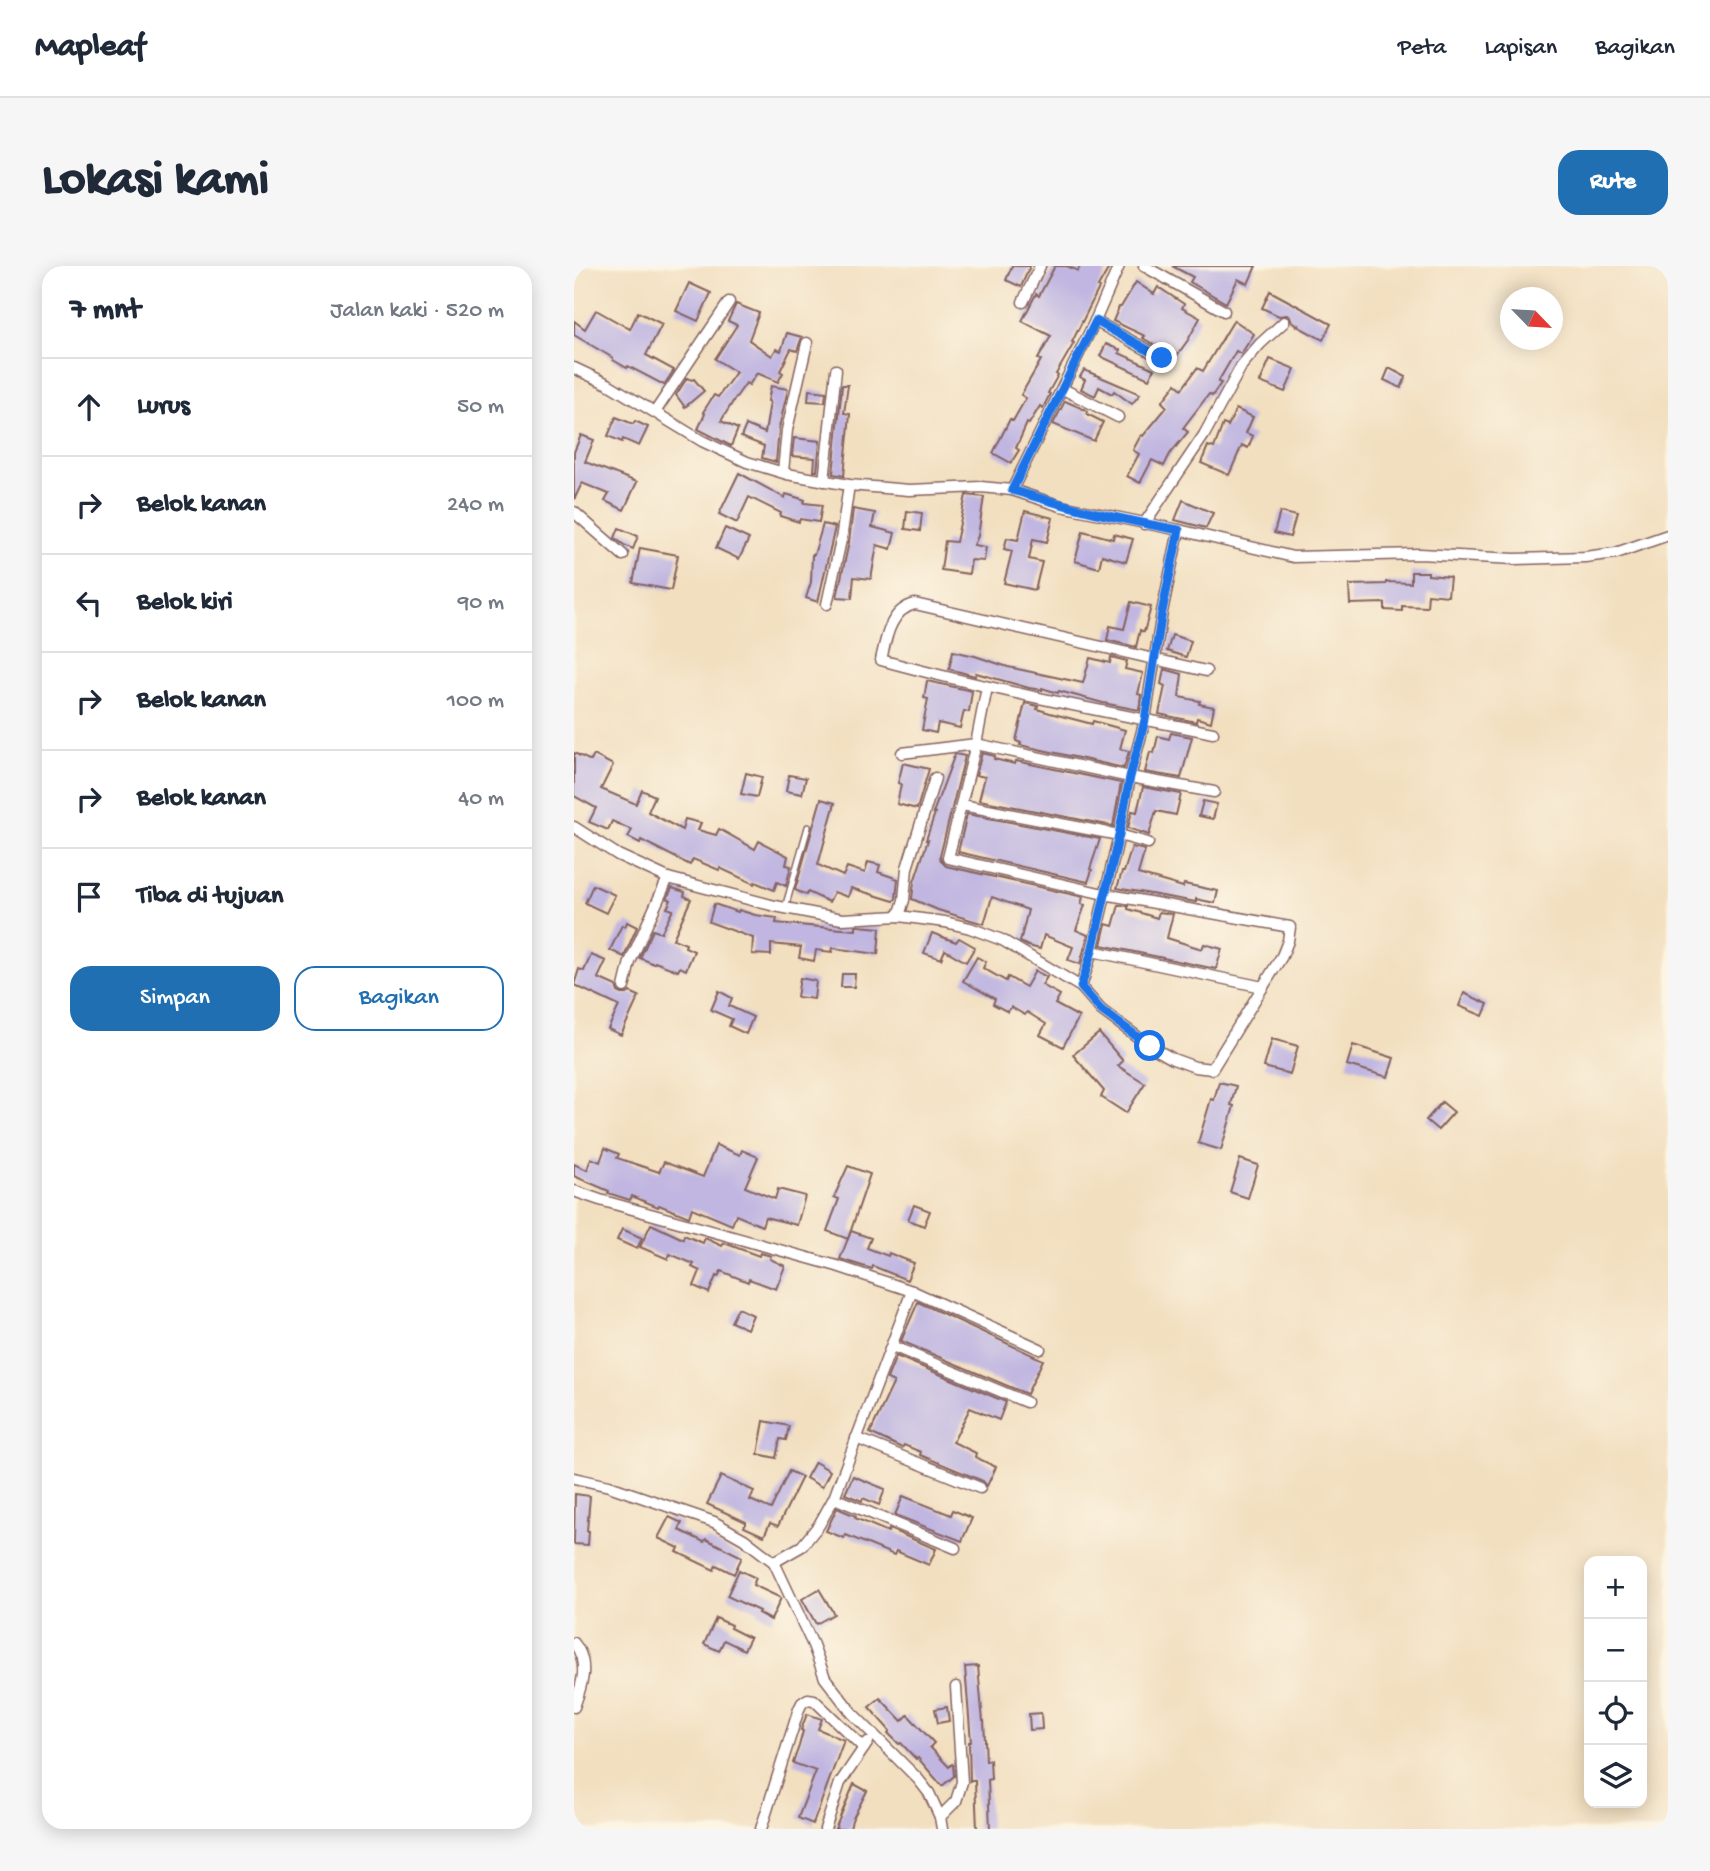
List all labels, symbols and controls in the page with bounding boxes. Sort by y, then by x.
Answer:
text: Mapleaf [35,29,145,67]
text: Peta [1398,34,1446,63]
text: Lapisan [1484,34,1557,63]
text: Bagikan [1595,34,1675,63]
button: Rute [1558,150,1668,215]
text: Lokasi kami [42,153,269,211]
north arrow [1500,287,1563,350]
text: 7 mnt [70,294,141,329]
text: Jalan kaki · 520 m [330,298,504,325]
route end [1146,342,1177,373]
icon: ahead [70,388,108,426]
text: Lurus [137,392,190,423]
text: 50 m [457,394,504,421]
icon: right [70,486,108,524]
text: Belok kanan [137,490,266,521]
text: 240 m [447,492,504,519]
icon: left [70,584,108,622]
text: Belok kiri [137,588,233,619]
text: 90 m [458,590,504,617]
icon: right [70,682,108,720]
text: Belok kanan [137,686,266,717]
text: 100 m [447,688,504,715]
icon: right [70,780,108,818]
text: Belok kanan [137,784,266,815]
text: 40 m [458,786,504,813]
icon: arrive [70,878,108,916]
text: Tiba di tujuan [137,882,283,913]
button: Simpan [70,966,280,1031]
button: Bagikan [294,966,504,1031]
route start [1134,1030,1165,1061]
map controls [1584,1556,1647,1808]
button: + [1584,1556,1647,1619]
button: − [1584,1619,1647,1682]
button: locate [1584,1682,1647,1745]
button: layers [1584,1745,1647,1808]

